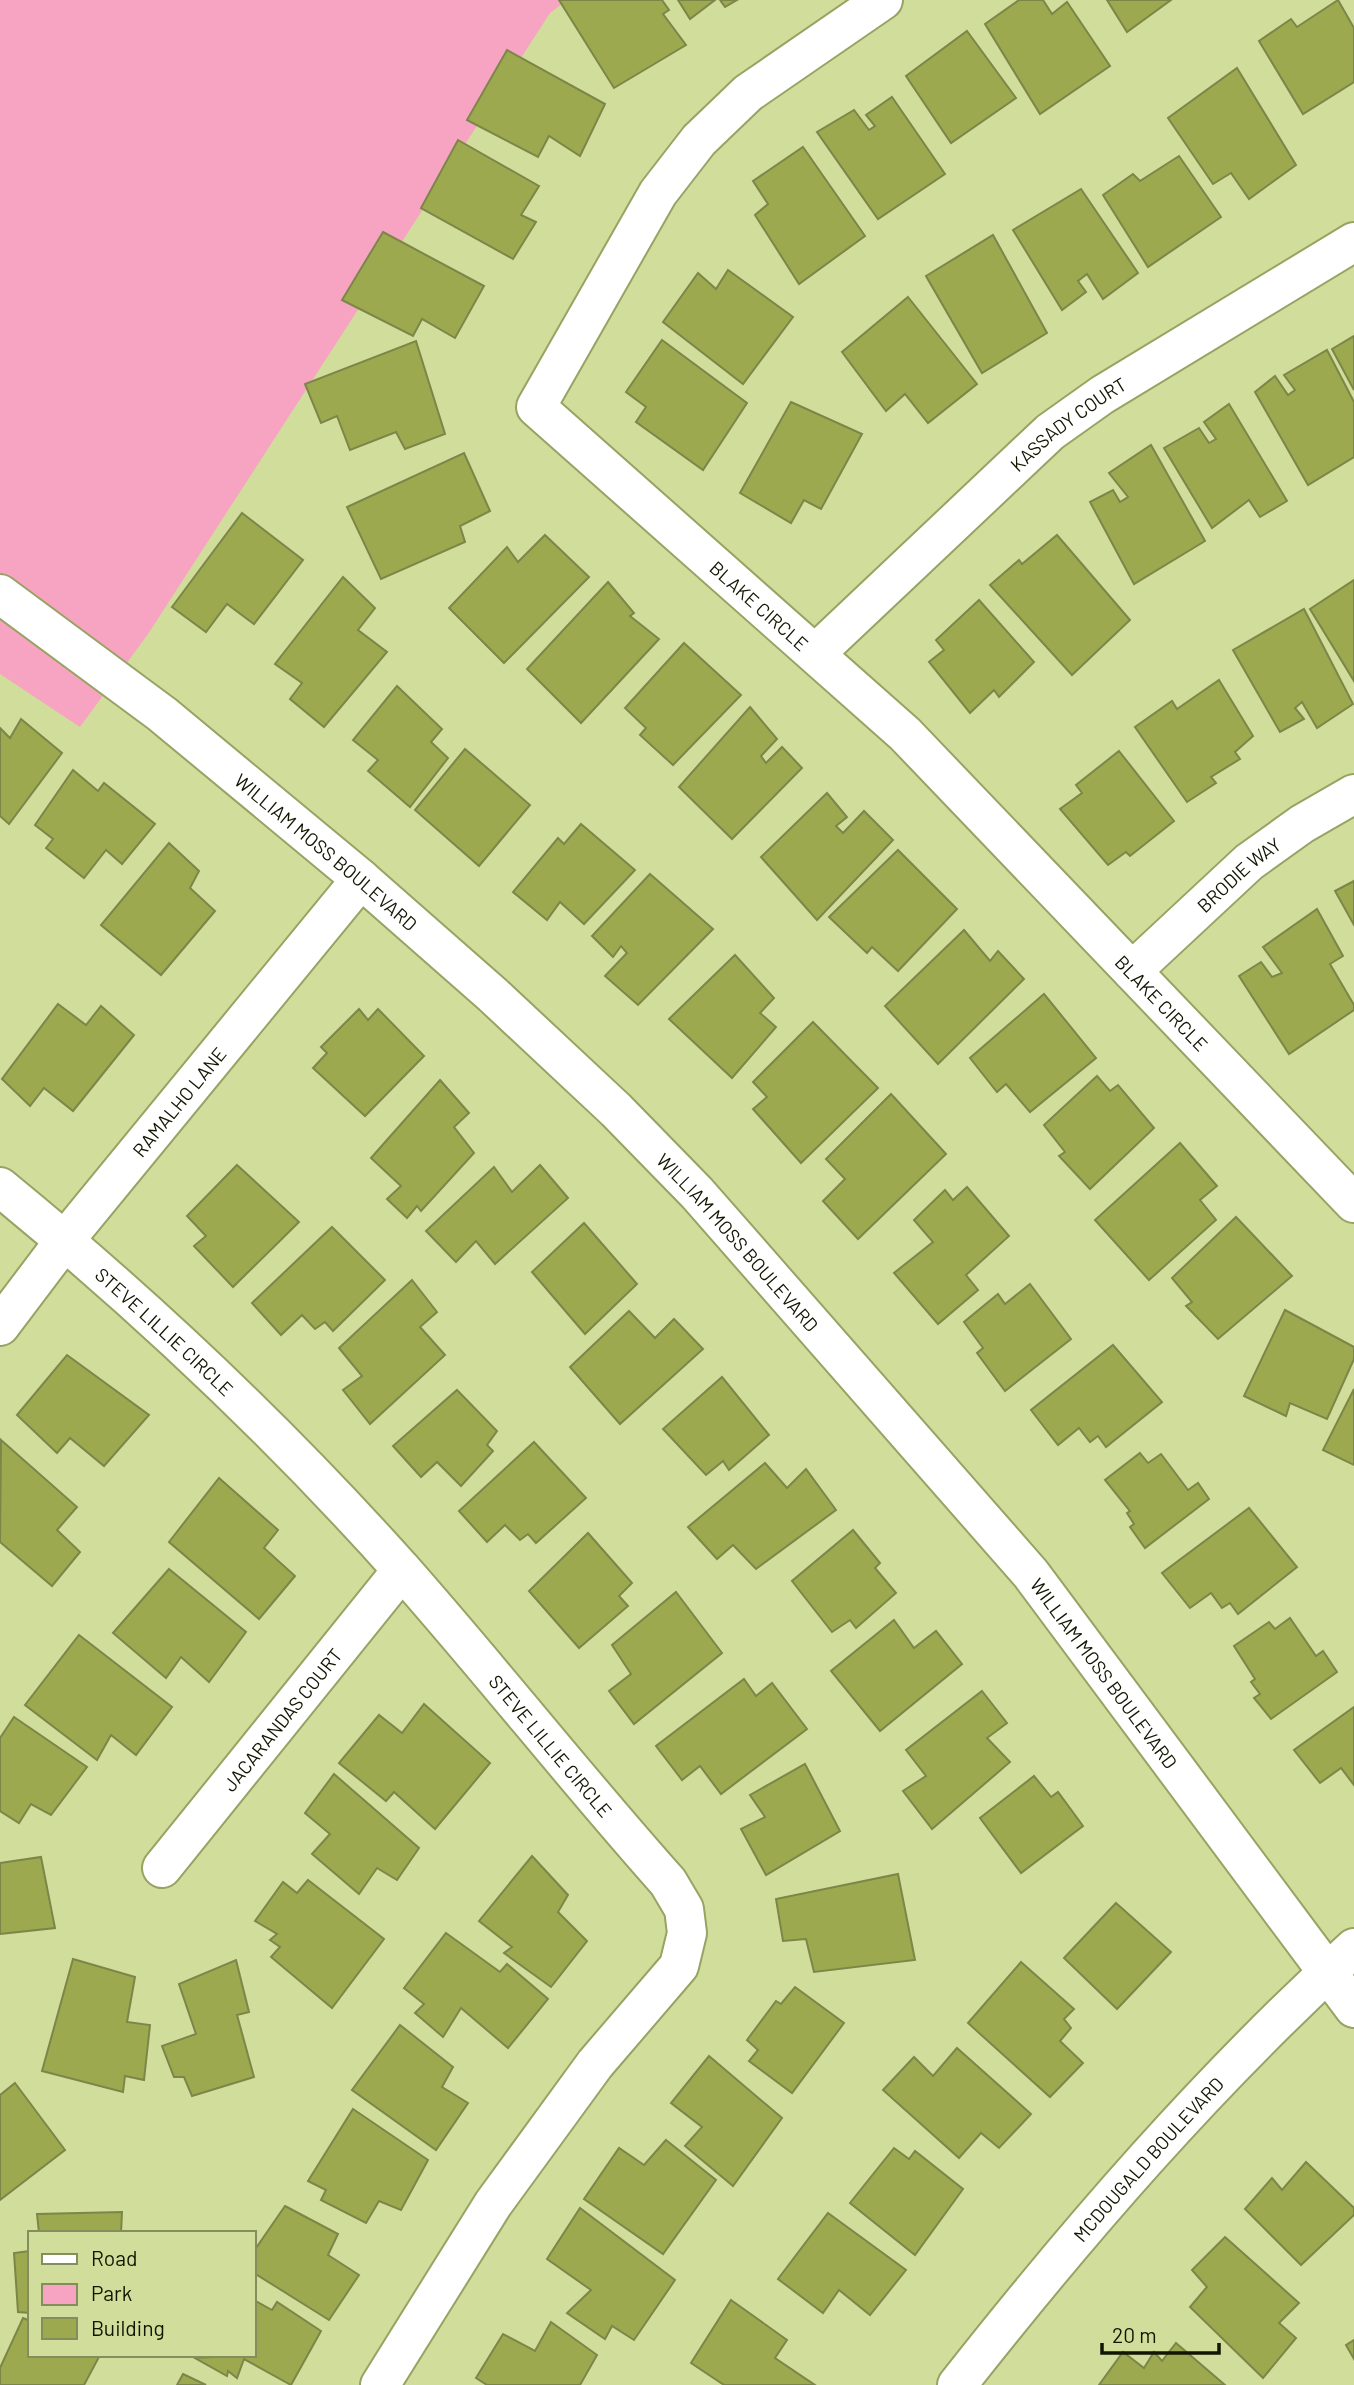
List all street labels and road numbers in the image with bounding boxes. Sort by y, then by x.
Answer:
street label: KASSADY COURT [1005,372,1130,476]
street label: BLAKE CIRCLE [706,555,814,655]
street label: WILLIAM MOSS BOULEVARD [231,768,422,935]
street label: BRODIE WAY [1192,832,1285,916]
street label: BLAKE CIRCLE [1111,950,1213,1055]
street label: RAMALHO LANE [127,1042,230,1161]
street label: WILLIAM MOSS BOULEVARD [652,1148,824,1336]
street label: STEVE LILLIE CIRCLE [91,1262,239,1400]
street label: WILLIAM MOSS BOULEVARD [1026,1573,1183,1772]
street label: JACARANDAS COURT [217,1643,346,1795]
street label: STEVE LILLIE CIRCLE [485,1669,617,1821]
street label: MCDOUGALD BOULEVARD [1068,2072,1228,2246]

